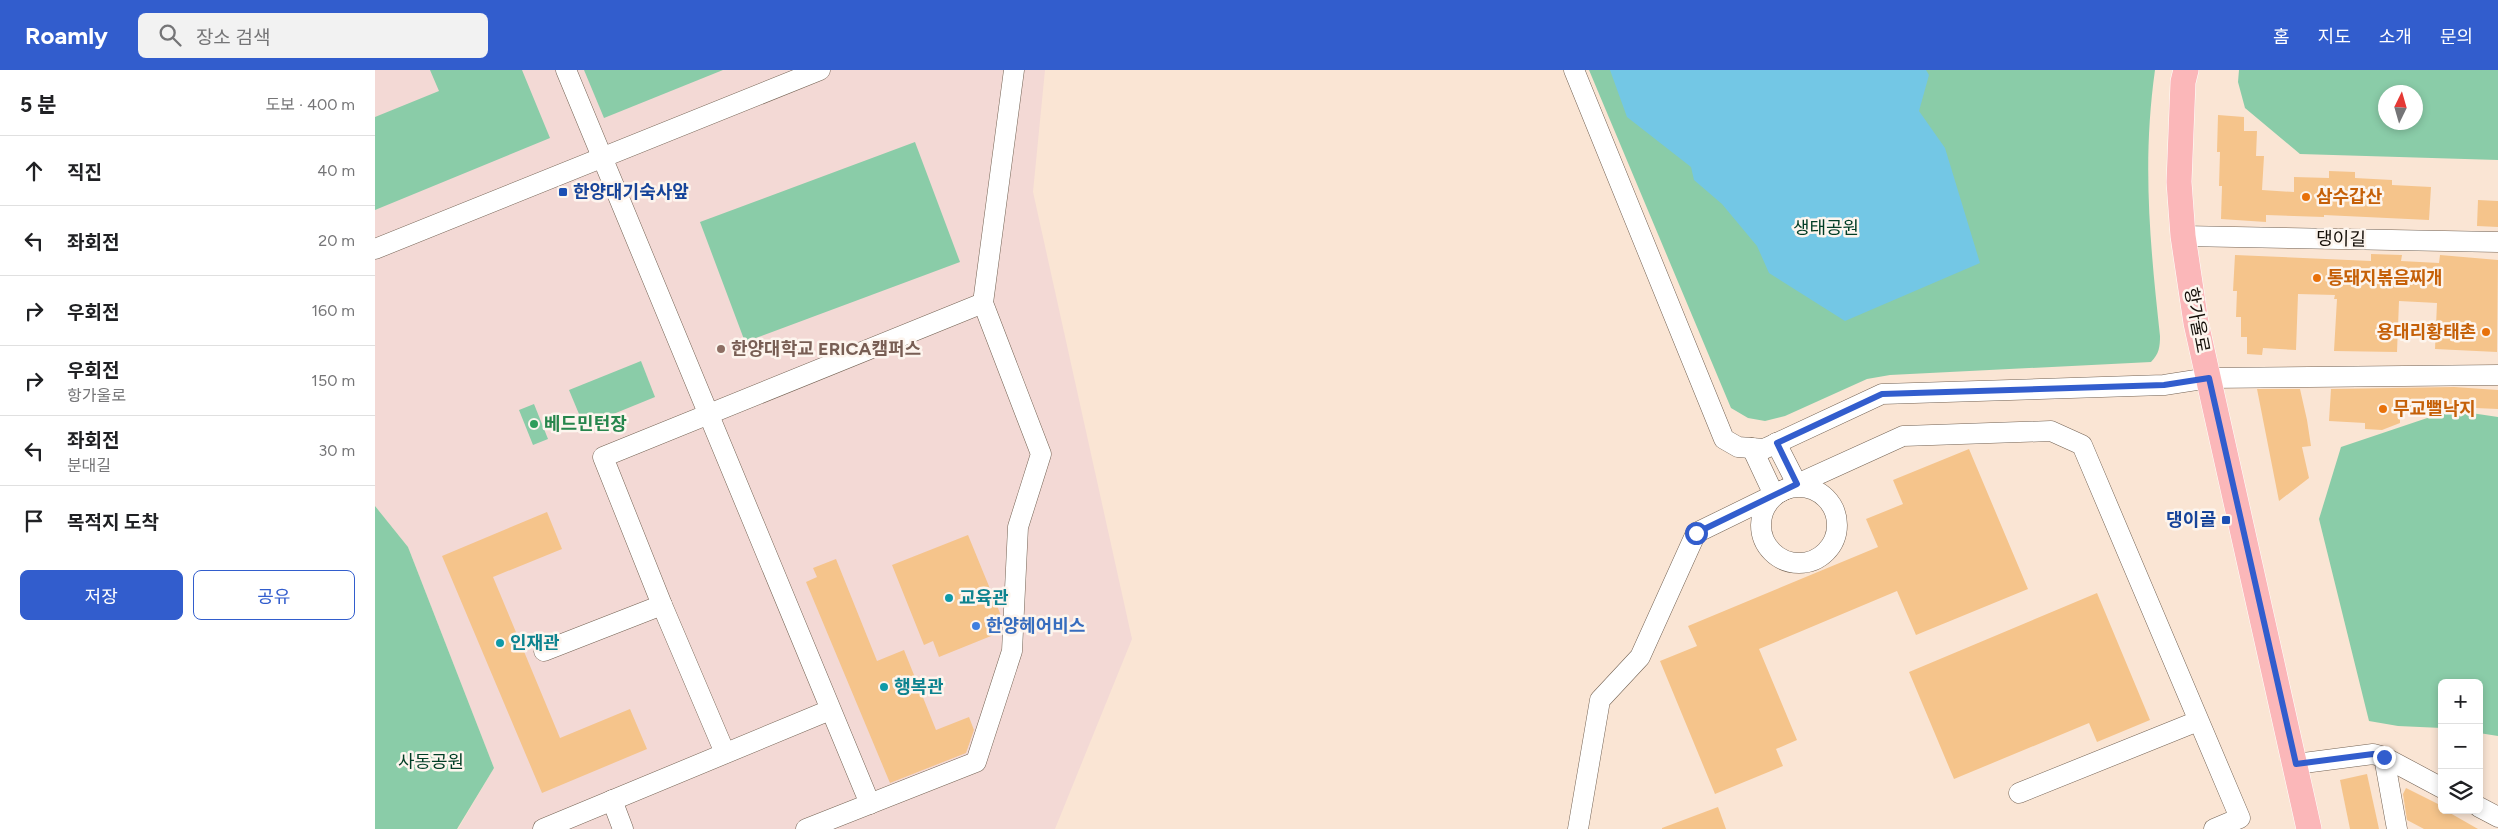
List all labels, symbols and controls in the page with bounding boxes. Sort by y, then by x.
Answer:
search box [138,13,488,58]
text: Roamly [25,21,108,50]
icon: search [156,21,184,49]
text: 장소 검색 [196,26,271,49]
text: 홈 [2273,26,2290,48]
text: 지도 [2318,26,2351,48]
text: 소개 [2379,26,2412,48]
text: 문의 [2440,26,2473,48]
north arrow [2378,85,2423,130]
text: 5 분 [20,92,57,117]
text: 도보 · 400 m [266,95,355,114]
icon: ahead [20,157,48,185]
text: 직진 [67,161,102,184]
text: 40 m [317,161,355,180]
place label: 한양대기숙사앞 [573,181,689,203]
marker: 한양대기숙사앞 [557,186,569,198]
place label: 삼수갑산 [2316,186,2383,208]
marker: 삼수갑산 [2300,191,2312,203]
park label: 생태공원 [1793,217,1859,239]
icon: left [20,227,48,255]
street label: 댕이길 [2316,228,2366,250]
text: 좌회전 [67,231,119,254]
text: 20 m [318,231,355,250]
place label: 통돼지볶음찌개 [2327,267,2443,289]
marker: 통돼지볶음찌개 [2311,272,2323,284]
street label: 항가울로 [2180,285,2214,355]
icon: right [20,297,48,325]
text: 우회전 [67,301,119,324]
text: 160 m [312,301,355,320]
place label: 용대리황태촌 [2377,321,2476,343]
marker: 용대리황태촌 [2480,326,2492,338]
place label: 한양대학교 ERICA캠퍼스 [731,338,921,360]
marker: 한양대학교 ERICA캠퍼스 [715,343,727,355]
text: 우회전 [67,359,119,382]
icon: right [20,367,48,395]
text: 150 m [311,371,355,390]
text: 항가울로 [67,386,126,405]
place label: 무교뻘낙지 [2393,398,2476,420]
marker: 무교뻘낙지 [2377,403,2389,415]
place label: 베드민턴장 [544,413,627,435]
marker: 베드민턴장 [528,418,540,430]
text: 좌회전 [67,429,119,452]
icon: left [20,437,48,465]
text: 30 m [318,441,355,460]
text: 분대길 [67,456,111,475]
icon: arrive [20,507,48,535]
place label: 댕이골 [2166,509,2216,531]
text: 목적지 도착 [67,511,159,534]
marker: 댕이골 [2220,514,2232,526]
route start [1685,522,1708,545]
button: 저장 [20,570,183,620]
button: 공유 [193,570,355,620]
place label: 교육관 [959,587,1009,609]
marker: 교육관 [943,592,955,604]
place label: 한양헤어비스 [986,615,1085,637]
marker: 한양헤어비스 [970,620,982,632]
place label: 인재관 [510,632,560,654]
marker: 인재관 [494,637,506,649]
place label: 행복관 [894,676,944,698]
map controls [2438,679,2483,814]
button: + [2438,679,2483,724]
marker: 행복관 [878,681,890,693]
button: − [2438,724,2483,769]
route end [2373,746,2396,769]
park label: 사동공원 [398,751,464,773]
button: layers [2438,769,2483,814]

